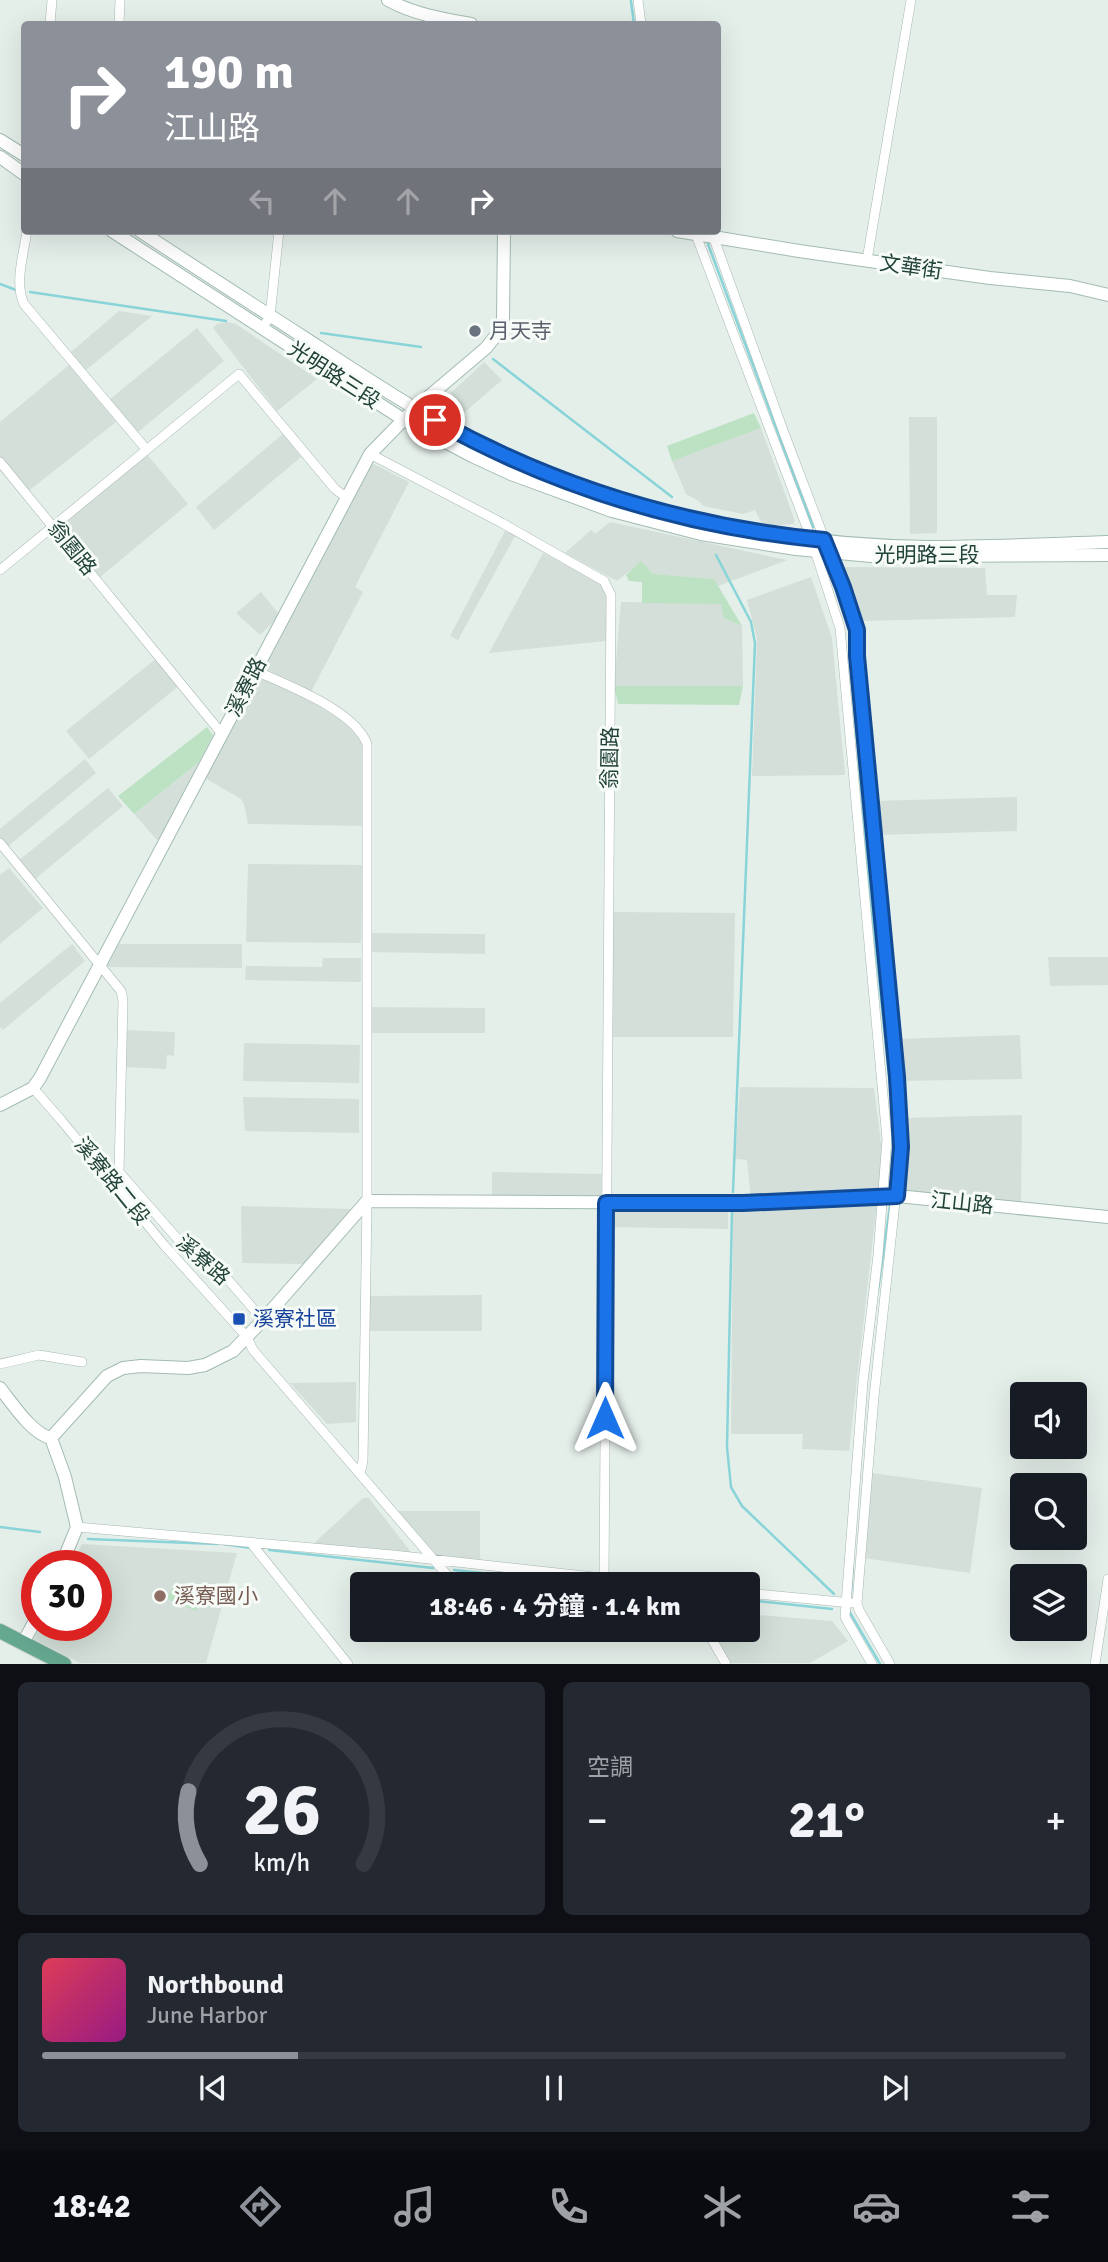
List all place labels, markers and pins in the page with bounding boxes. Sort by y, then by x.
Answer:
place label: 月天寺 [489,318,552,344]
marker: 月天寺 [467,323,483,339]
pin [405,390,465,450]
place label: 溪寮社區 [253,1306,337,1332]
marker: 溪寮社區 [231,1311,247,1327]
place label: 溪寮國小 [174,1583,258,1609]
marker: 溪寮國小 [152,1588,168,1604]

